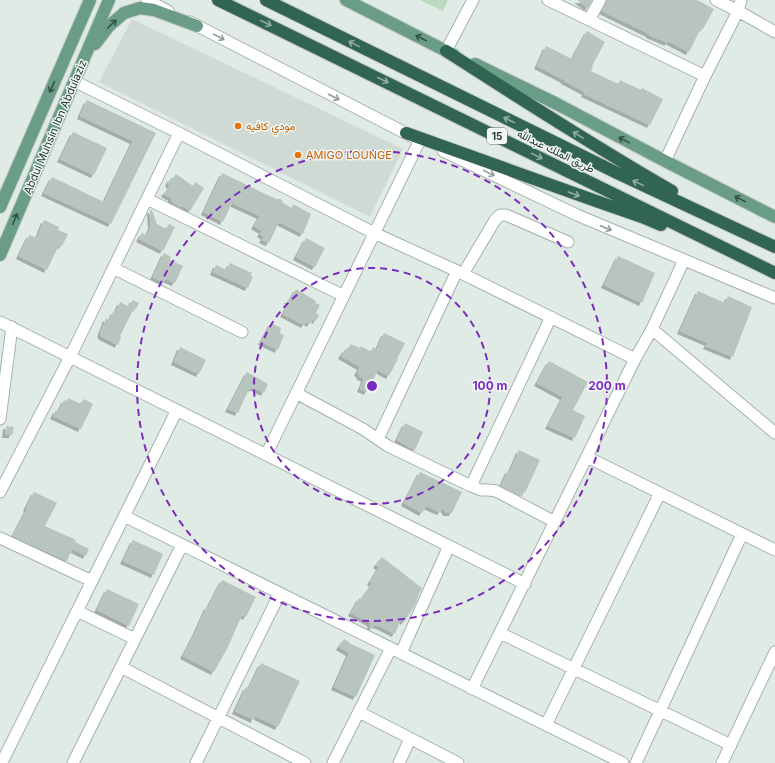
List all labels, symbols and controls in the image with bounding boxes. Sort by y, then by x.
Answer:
one-way arrow [106,20,116,29]
one-way arrow [260,20,272,27]
one-way arrow [213,34,225,41]
one-way arrow [415,34,427,41]
one-way arrow [349,39,361,47]
street label: Abdul Muhsin Ibn Abdulaziz [20,58,90,196]
one-way arrow [377,77,389,84]
one-way arrow [48,81,55,93]
one-way arrow [328,93,340,101]
one-way arrow [503,116,515,123]
place label: مودي كافيه [246,119,295,136]
marker: مودي كافيه [233,121,243,131]
street label: طريق الملك عبدالله [515,126,597,176]
road number: 15 [487,128,507,144]
one-way arrow [572,130,584,138]
one-way arrow [619,136,631,143]
place label: AMIGO LOUNGE [306,148,392,162]
marker: AMIGO LOUNGE [293,150,303,160]
one-way arrow [531,153,543,160]
one-way arrow [482,170,494,177]
one-way arrow [632,179,644,186]
one-way arrow [568,190,580,198]
one-way arrow [734,195,746,202]
one-way arrow [12,213,20,225]
one-way arrow [600,224,612,232]
text: 100 m [472,378,508,393]
text: 200 m [588,378,626,393]
centre of rings [365,379,379,393]

